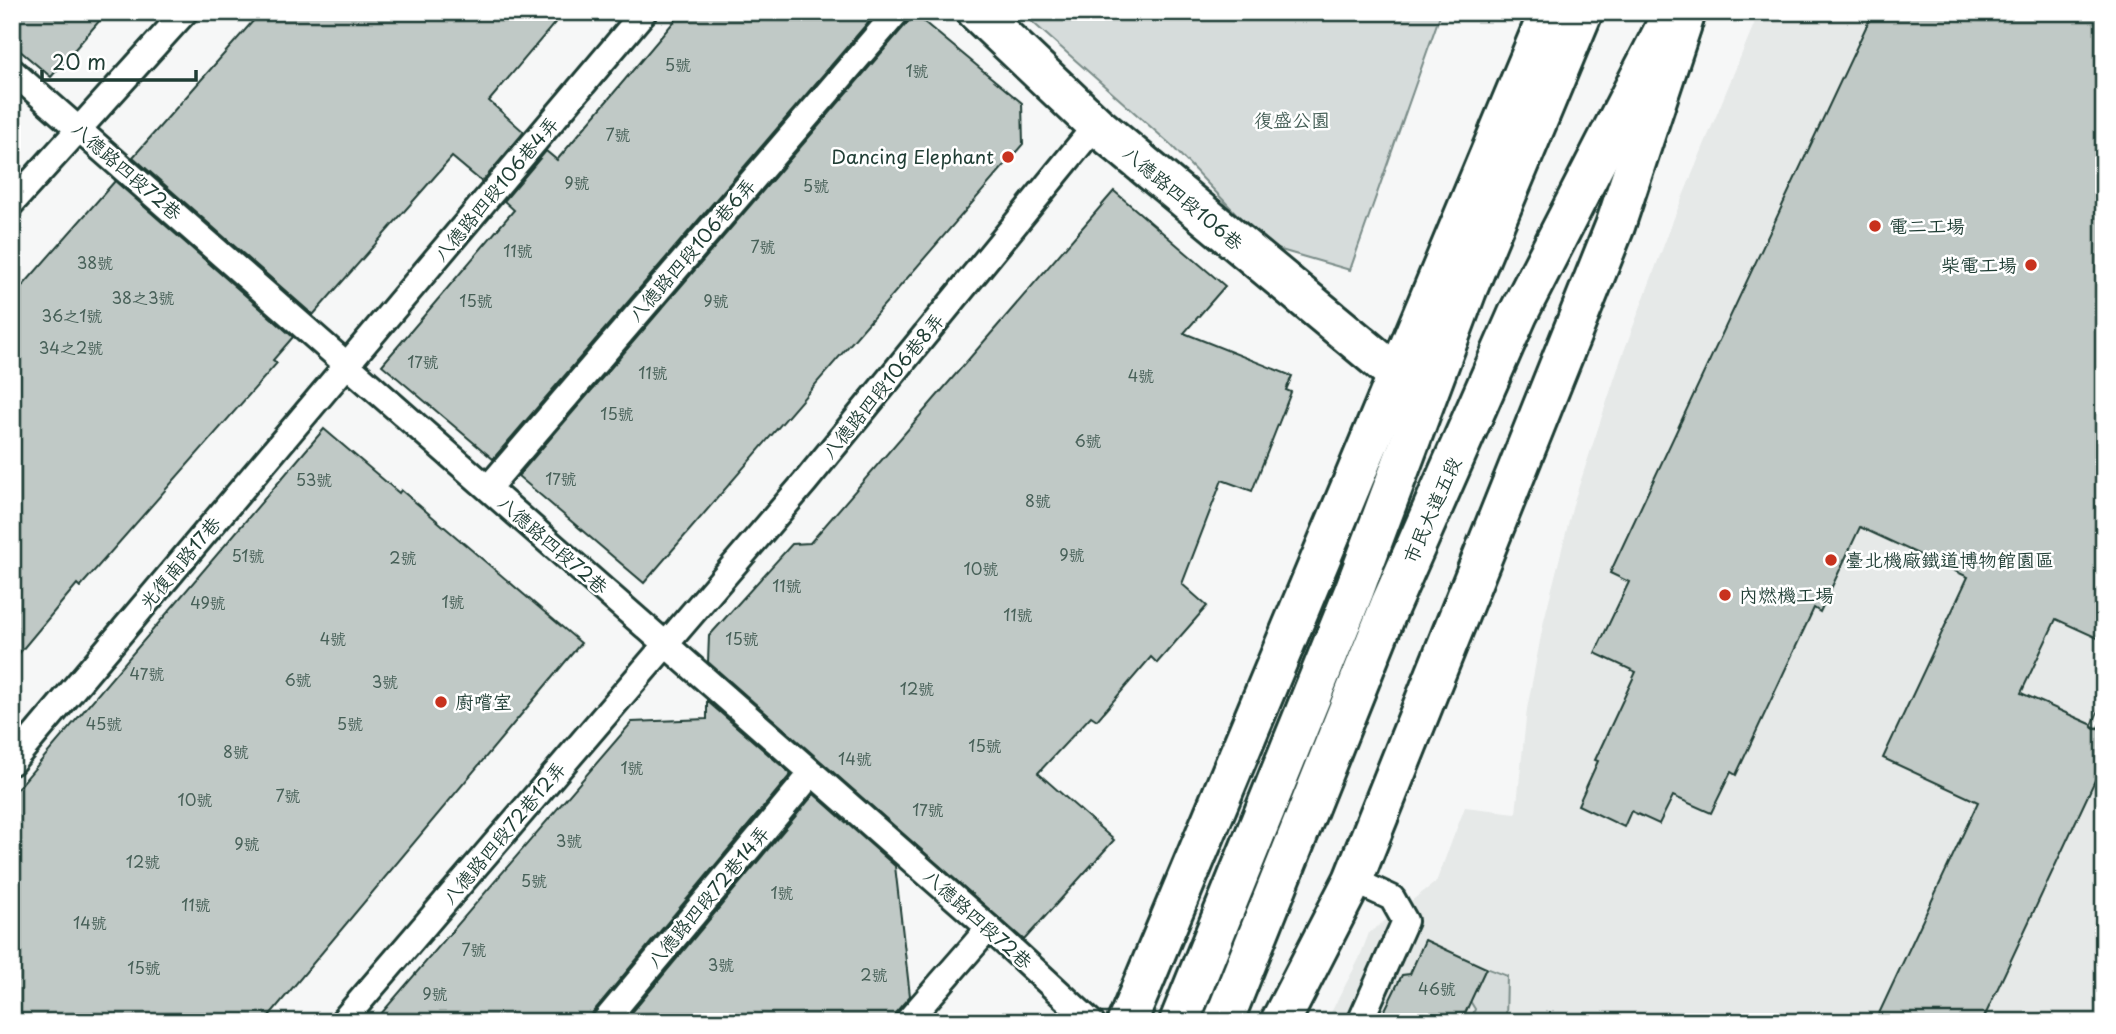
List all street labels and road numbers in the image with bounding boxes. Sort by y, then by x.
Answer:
street label: 八德路四段106巷4弄 [426,110,564,267]
street label: 八德路四段72巷 [66,114,189,226]
street label: 八德路四段106巷 [1117,138,1250,256]
street label: 八德路四段106巷6弄 [621,171,762,327]
street label: 八德路四段106巷8弄 [815,306,950,464]
street label: 市民大道五段 [1395,452,1467,567]
street label: 八德路四段72巷 [492,488,615,600]
street label: 光復南路17巷 [132,510,226,615]
street label: 八德路四段72巷12弄 [435,755,571,910]
street label: 八德路四段72巷14弄 [639,819,775,974]
street label: 八德路四段72巷 [918,862,1039,975]

